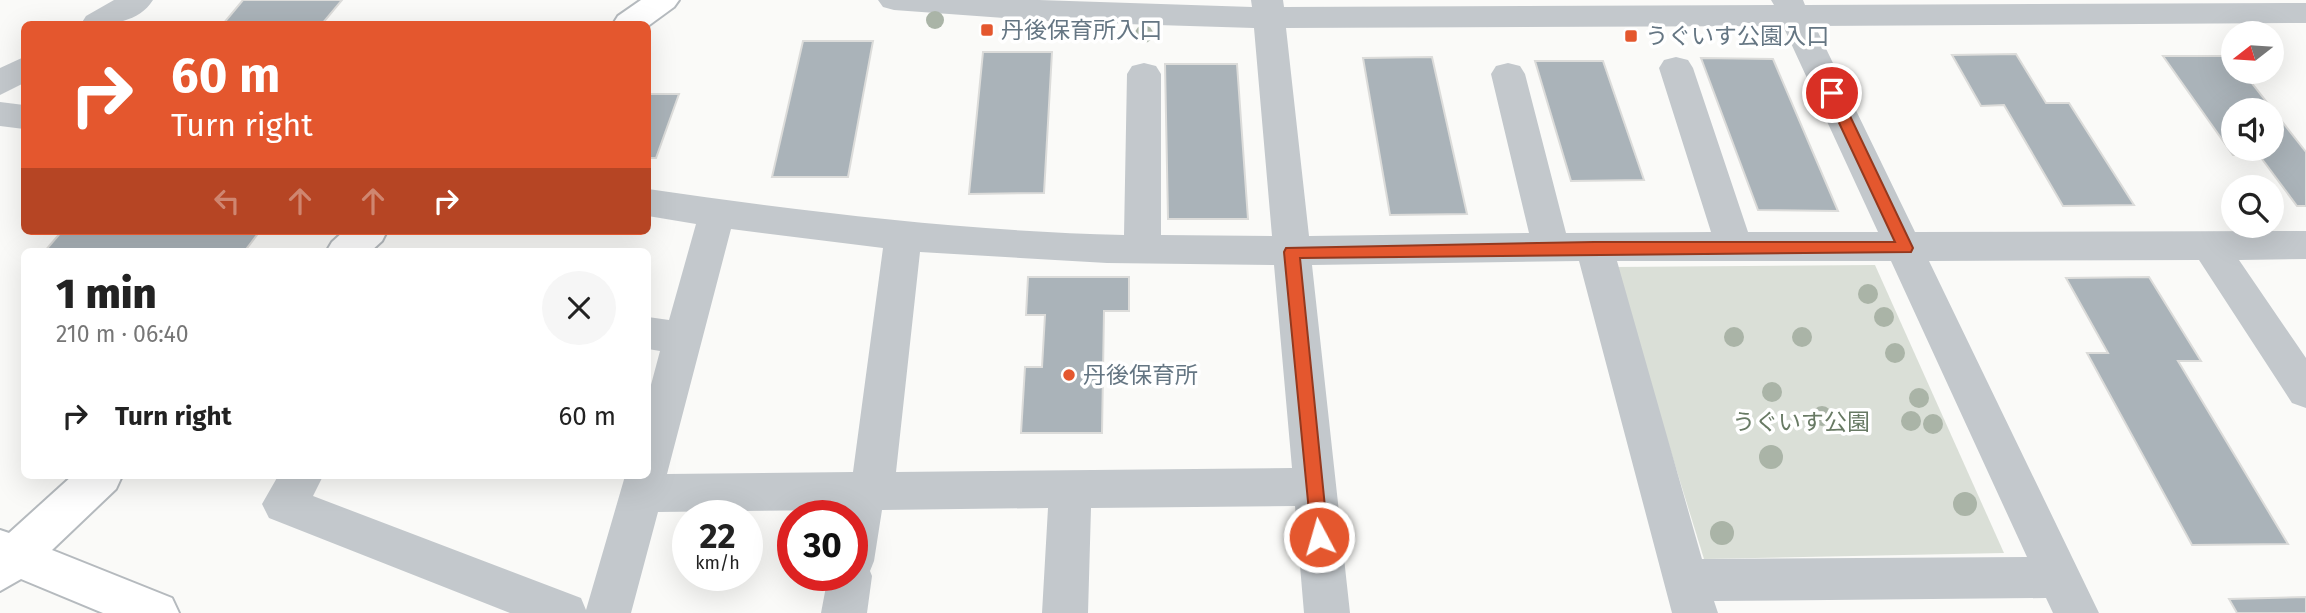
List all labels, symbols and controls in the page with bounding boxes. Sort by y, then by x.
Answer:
place label: 丹後保育所入口 [1001,16,1162,44]
north arrow [2221,21,2284,84]
map controls [2221,21,2284,238]
marker: 丹後保育所入口 [979,22,995,38]
place label: うぐいす公園入口 [1645,22,1829,50]
marker: うぐいす公園入口 [1623,28,1639,44]
text: 60 m [171,46,280,105]
icon: right [56,49,147,140]
pin [1802,63,1862,123]
icon: arrive [1813,74,1851,112]
button: sound [2221,98,2284,161]
text: Turn right [171,106,313,144]
button: search [2221,175,2284,238]
icon: left [208,182,246,220]
icon: ahead [281,182,319,220]
icon: ahead [354,182,392,220]
icon: right [427,182,465,220]
text: 1 min [56,269,157,319]
button: close [542,271,616,345]
text: 210 m · 06:40 [56,320,189,348]
place label: 丹後保育所 [1083,361,1198,389]
marker: 丹後保育所 [1061,367,1077,383]
icon: right [56,397,94,435]
text: Turn right [115,401,232,432]
text: 60 m [558,401,616,432]
park label: うぐいす公園 [1732,408,1870,436]
speed limit sign: 30 [777,500,868,591]
position arrow [1282,500,1356,574]
text: 22 [699,515,736,557]
text: km/h [695,552,740,574]

